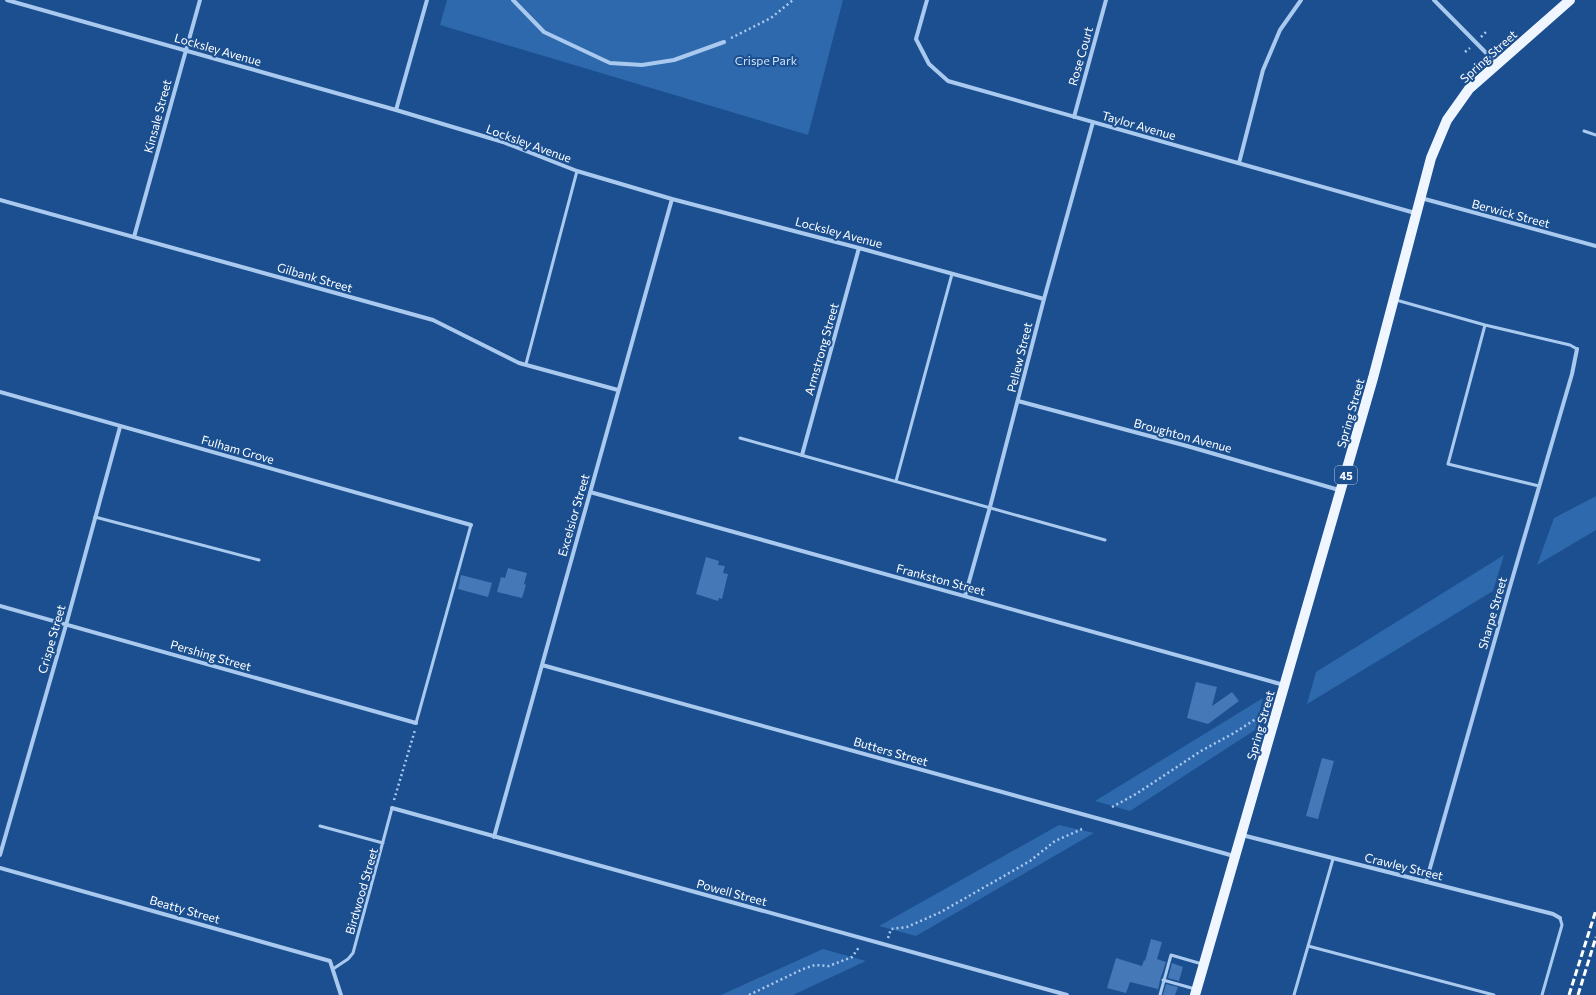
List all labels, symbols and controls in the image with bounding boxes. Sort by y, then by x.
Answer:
street label: Rose Court [1065,25,1095,87]
street label: Spring Street [1457,27,1519,85]
street label: Locksley Avenue [173,30,263,68]
park label: Crispe Park [735,53,798,67]
street label: Kinsale Street [140,78,174,154]
street label: Taylor Avenue [1100,108,1178,142]
street label: Locksley Avenue [484,121,574,165]
street label: Berwick Street [1470,196,1552,230]
street label: Locksley Avenue [794,214,884,250]
street label: Gilbank Street [276,260,354,294]
street label: Armstrong Street [801,301,841,397]
street label: Pellew Street [1004,320,1034,394]
street label: Spring Street [1333,377,1367,449]
street label: Broughton Avenue [1133,415,1233,455]
street label: Fulham Grove [200,432,276,466]
road number: 45 [1335,466,1357,484]
street label: Excelsior Street [555,472,592,558]
street label: Frankston Street [895,560,987,598]
street label: Sharpe Street [1475,575,1509,651]
street label: Crispe Street [34,603,68,675]
street label: Pershing Street [169,637,253,673]
street label: Spring Street [1243,689,1277,761]
street label: Butters Street [852,734,930,768]
street label: Birdwood Street [342,846,380,936]
street label: Crawley Street [1363,849,1445,883]
street label: Powell Street [695,876,769,908]
street label: Beatty Street [148,892,222,926]

